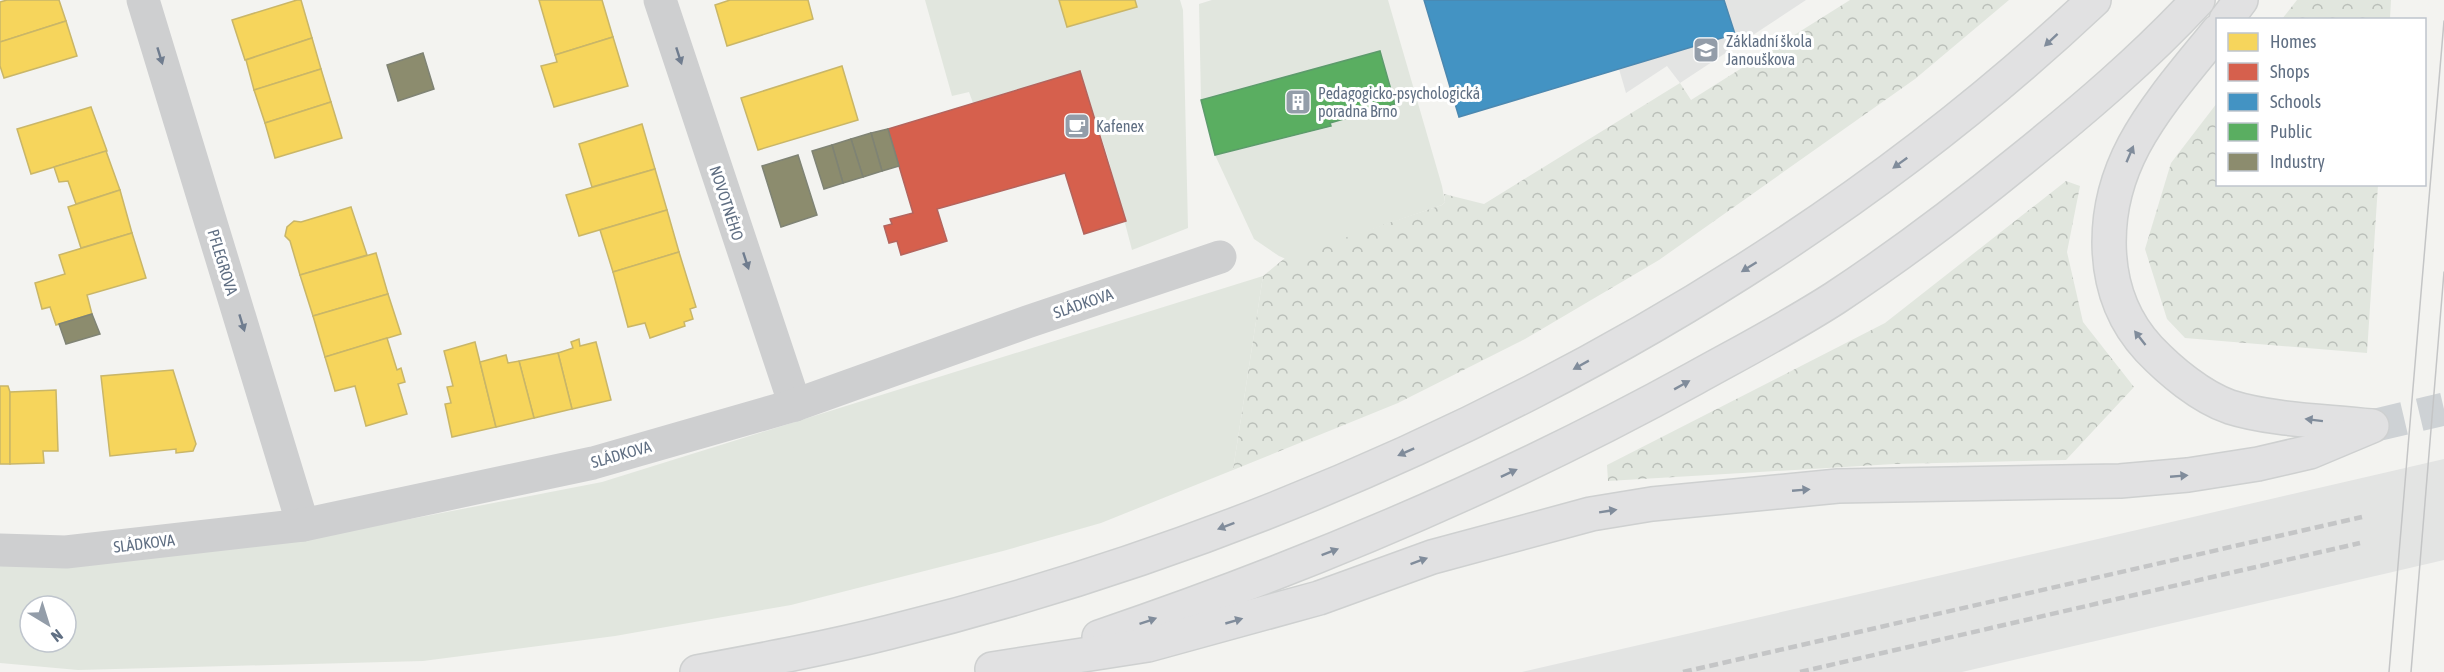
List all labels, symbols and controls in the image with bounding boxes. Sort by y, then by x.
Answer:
legend [2216,18,2426,186]
text: Homes [2270,31,2316,52]
place label: Základní škola Janouškova [1726,32,1812,68]
one-way arrow [2044,33,2059,46]
school or university icon: Základní škola Janouškova [1691,35,1721,65]
one-way arrow [156,47,165,65]
one-way arrow [674,47,684,65]
text: Shops [2270,61,2310,82]
place label: Pedagogicko-psychologická poradna Brno [1318,84,1480,121]
building icon: Pedagogicko-psychologická poradna Brno [1283,87,1313,117]
text: Schools [2270,91,2321,112]
cafe icon: Kafenex [1062,111,1092,141]
place label: Kafenex [1096,117,1145,135]
text: Public [2270,121,2312,142]
one-way arrow [2126,145,2136,163]
text: Industry [2270,151,2325,172]
one-way arrow [1892,157,1908,169]
street label: NOVOTNÉHO [707,163,747,243]
street label: PFLEGROVA [204,227,242,297]
one-way arrow [742,252,752,270]
one-way arrow [1741,261,1757,272]
street label: SLÁDKOVA [1051,284,1115,322]
one-way arrow [238,314,247,332]
one-way arrow [2134,330,2147,346]
one-way arrow [1572,360,1589,370]
one-way arrow [1674,380,1691,390]
one-way arrow [2304,415,2323,424]
street label: SLÁDKOVA [589,437,653,471]
one-way arrow [1397,447,1415,457]
one-way arrow [1500,469,1517,478]
one-way arrow [2169,471,2188,481]
one-way arrow [1792,485,1811,495]
one-way arrow [1598,506,1617,515]
one-way arrow [1217,522,1235,532]
street label: SLÁDKOVA [112,530,176,556]
one-way arrow [1321,547,1339,556]
one-way arrow [1411,556,1429,566]
north arrow [18,594,78,654]
one-way arrow [1139,615,1157,625]
one-way arrow [1225,616,1243,626]
text: N [48,626,67,646]

